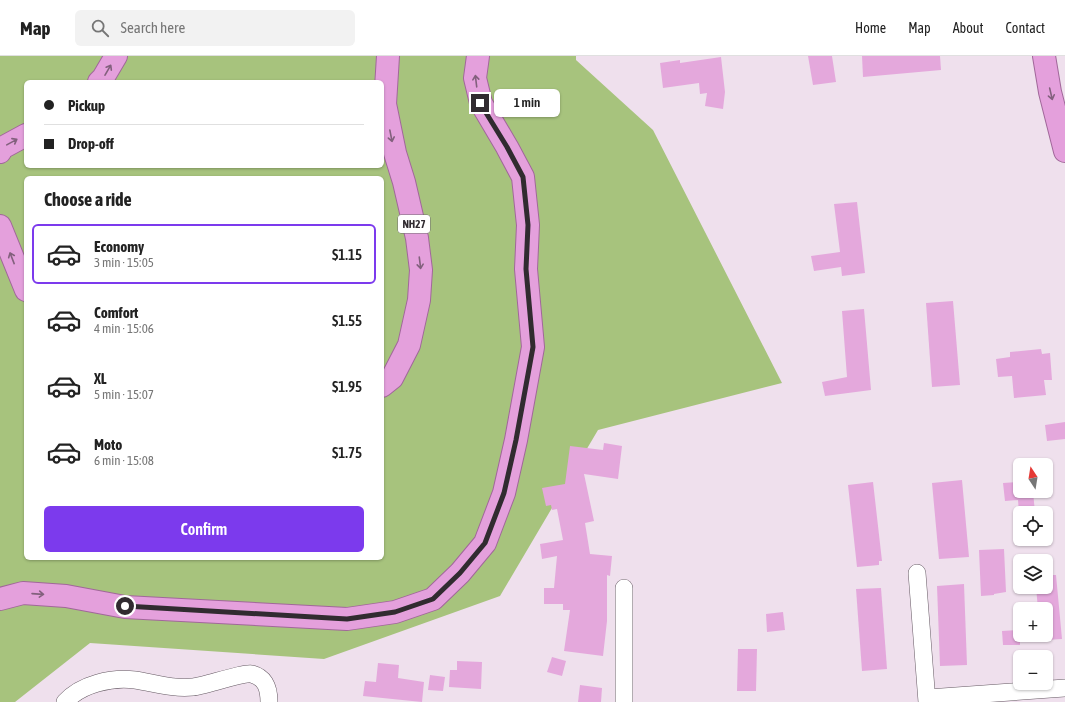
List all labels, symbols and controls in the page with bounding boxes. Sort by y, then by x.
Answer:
search box [75,10,355,46]
text: Map [20,17,51,39]
icon: search [89,17,111,39]
text: Search here [121,19,185,36]
text: Home [855,20,886,36]
text: Map [908,20,931,36]
text: About [953,20,984,36]
text: Contact [1006,20,1045,36]
one-way arrow [105,64,113,76]
one-way arrow [472,75,480,88]
one-way arrow [1047,88,1055,101]
callout: 1 min [494,89,560,117]
route end [471,94,489,112]
text: 1 min [514,95,540,110]
text: Pickup [68,97,105,114]
one-way arrow [388,129,396,142]
text: Drop-off [68,135,114,152]
one-way arrow [6,138,18,146]
text: Choose a ride [44,189,132,210]
road number: NH27 [398,215,430,233]
icon: car [46,236,82,272]
text: Economy [94,238,144,255]
text: $1.15 [332,246,362,263]
one-way arrow [8,253,16,265]
text: 3 min · 15:05 [94,255,154,270]
one-way arrow [416,256,424,269]
icon: car [46,302,82,338]
text: Comfort [94,304,138,321]
text: $1.55 [332,312,362,329]
text: 4 min · 15:06 [94,321,154,336]
icon: car [46,368,82,404]
text: XL [94,370,107,387]
text: $1.95 [332,378,362,395]
text: 5 min · 15:07 [94,387,154,402]
icon: car [46,434,82,470]
text: Moto [94,436,122,453]
text: $1.75 [332,444,362,461]
text: 6 min · 15:08 [94,453,154,468]
north arrow [1013,458,1053,498]
map controls [1013,458,1053,690]
button: Confirm [44,506,364,552]
button: locate [1013,506,1053,546]
button: layers [1013,554,1053,594]
one-way arrow [31,591,44,598]
route start [116,597,134,615]
button: + [1013,602,1053,642]
button: − [1013,650,1053,690]

